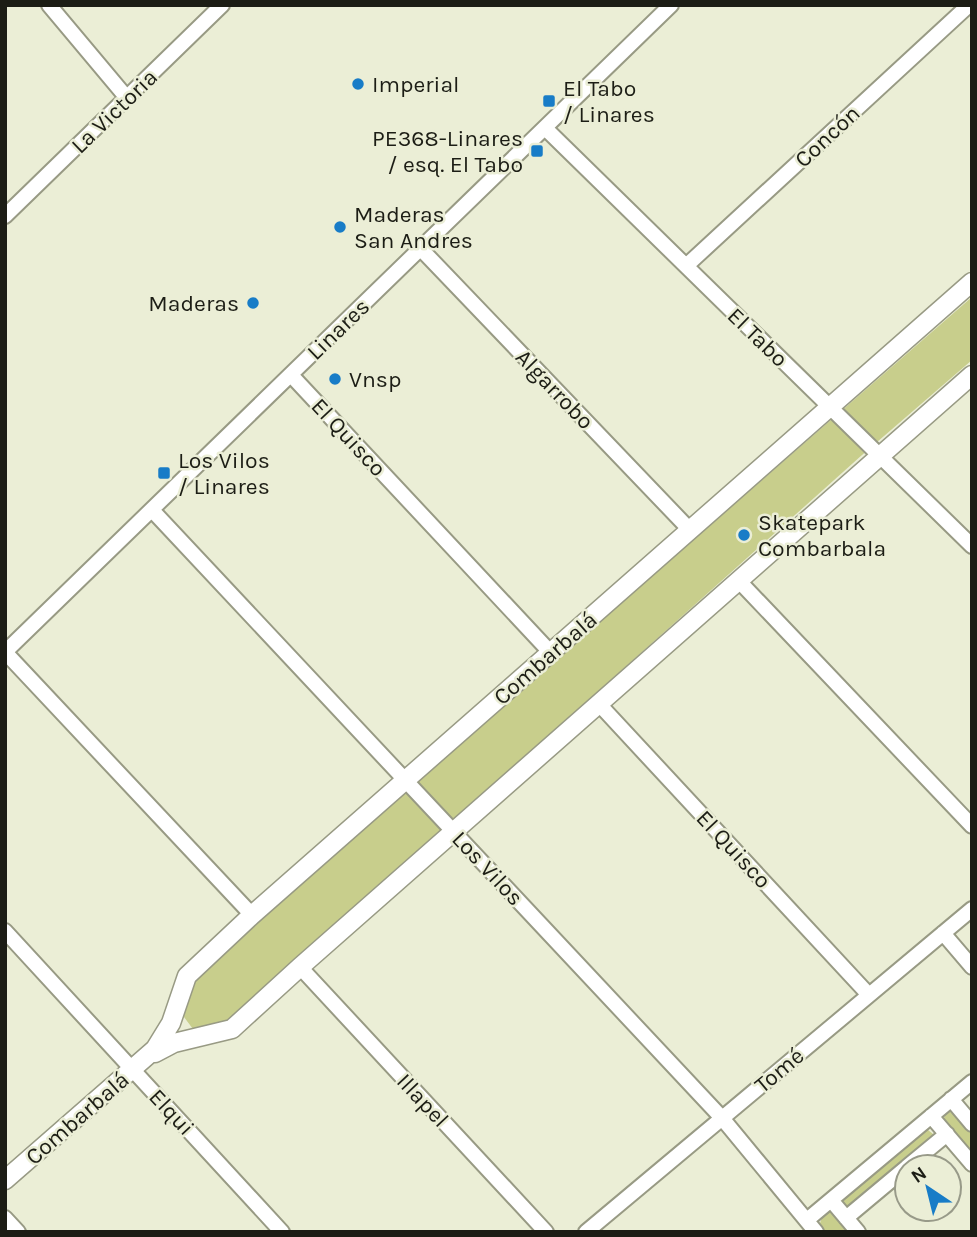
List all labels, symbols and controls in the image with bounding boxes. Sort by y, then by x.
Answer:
street label: La Victoria [66,64,163,159]
place label: Imperial [372,71,459,98]
place label: El Tabo / Linares [563,75,655,128]
marker: Imperial [350,76,366,92]
marker: El Tabo / Linares [541,93,557,109]
street label: Concón [789,100,865,173]
place label: PE368-Linares / esq. El Tabo [372,125,523,178]
marker: PE368-Linares / esq. El Tabo [529,143,545,159]
place label: Maderas San Andres [354,201,473,254]
marker: Maderas San Andres [332,219,348,235]
place label: Maderas [148,290,239,317]
street label: Linares [302,293,375,366]
marker: Maderas [245,295,261,311]
street label: El Tabo [722,302,793,372]
street label: Algarrobo [510,344,599,435]
place label: Vnsp [349,366,401,393]
marker: Vnsp [327,371,343,387]
street label: El Quisco [306,393,392,482]
place label: Los Vilos / Linares [178,447,270,500]
marker: Los Vilos / Linares [156,465,172,481]
place label: Skatepark Combarbala [758,509,886,562]
marker: Skatepark Combarbala [736,527,752,543]
street label: Combarbalá [488,606,603,711]
street label: El Quisco [691,805,777,894]
street label: Los Vilos [446,826,529,911]
street label: Tomé [749,1042,809,1099]
street label: Combarbalá [20,1066,135,1171]
street label: Illapel [391,1068,454,1133]
street label: Elqui [143,1084,200,1141]
north arrow [893,1153,963,1223]
text: N [907,1162,931,1188]

